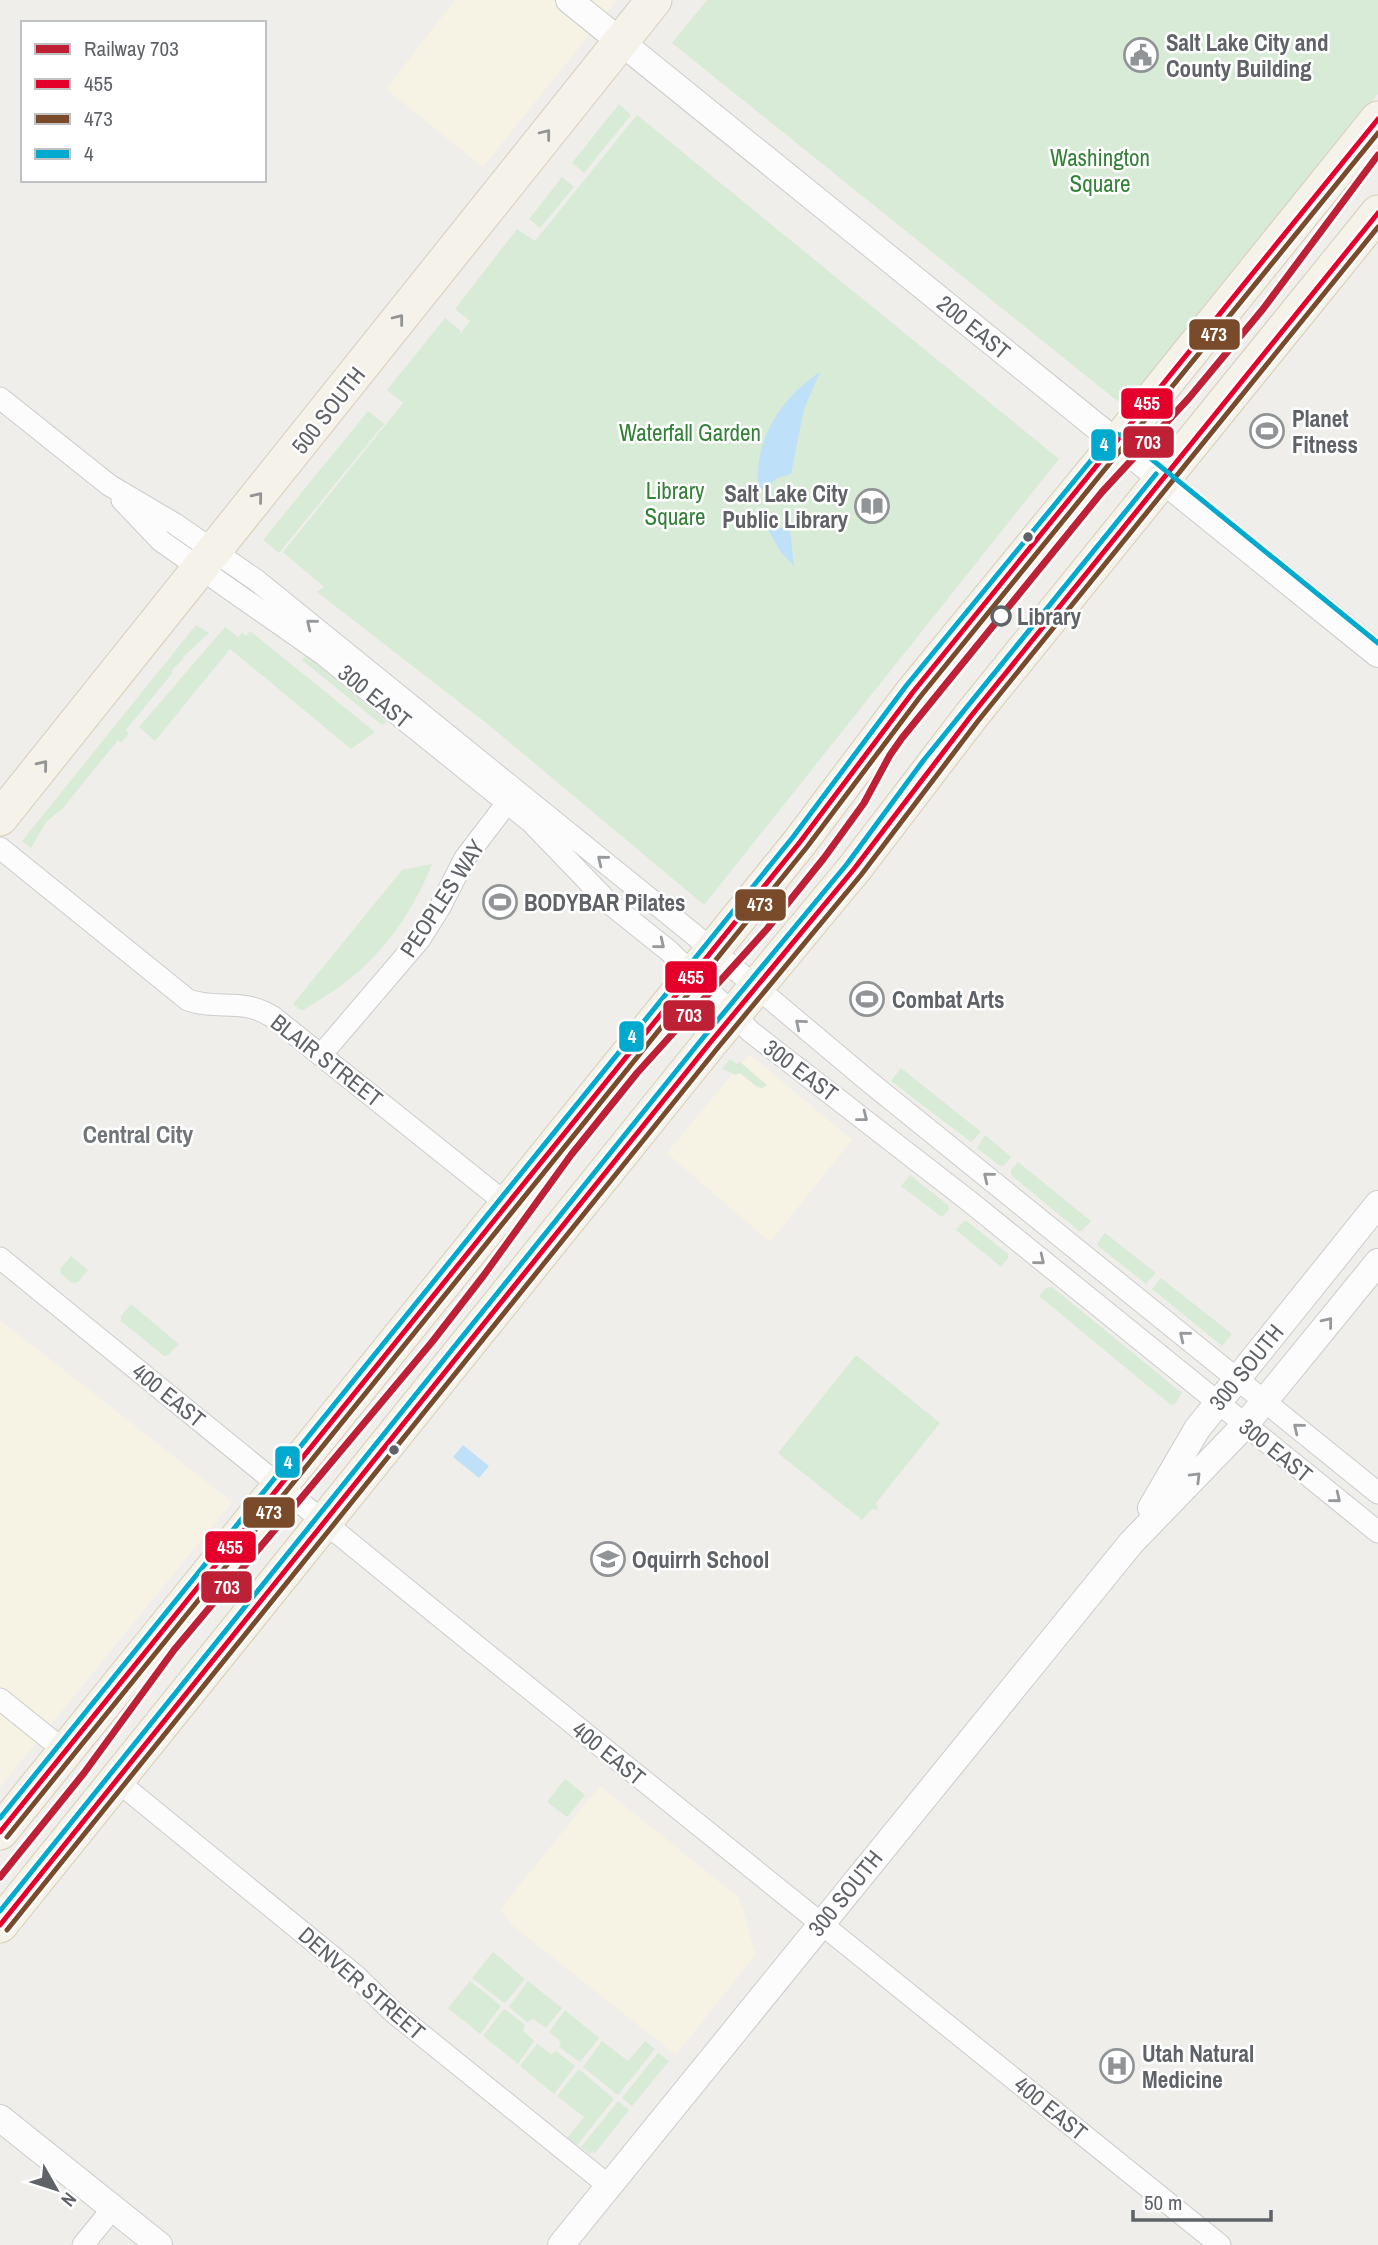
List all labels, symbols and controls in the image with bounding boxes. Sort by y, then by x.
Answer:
legend [21,21,266,182]
place label: Salt Lake City and County Building [1166,27,1328,84]
text: Railway 703 [84,34,179,63]
public building icon: Salt Lake City and County Building [1122,36,1160,74]
text: 455 [84,69,113,98]
text: 473 [84,104,113,133]
one-way arrow [538,129,551,141]
text: 4 [84,139,94,168]
park label: Washington Square [1050,142,1150,199]
street label: 200 EAST [931,288,1018,366]
one-way arrow [391,315,404,327]
line badge: 473 [1188,318,1241,351]
text: 473 [1201,321,1227,347]
street label: 500 SOUTH [284,360,372,460]
line badge: 455 [1120,387,1174,420]
text: 455 [1134,390,1160,416]
place label: Planet Fitness [1292,403,1358,460]
sports icon: Planet Fitness [1248,412,1286,450]
park label: Waterfall Garden [619,417,761,448]
line badge: 703 [1122,425,1175,459]
line badge: 4 [1090,428,1117,462]
text: 703 [1135,429,1161,455]
text: 4 [1100,431,1109,457]
park label: Library Square [645,475,705,532]
place label: Salt Lake City Public Library [722,478,849,535]
library icon: Salt Lake City Public Library [853,487,891,525]
one-way arrow [249,493,262,505]
unlabelled marker [1021,530,1035,544]
place label: Library [1017,601,1081,632]
marker: Library [991,606,1011,626]
one-way arrow [306,620,319,632]
street label: 300 EAST [332,657,419,735]
one-way arrow [35,761,47,774]
street label: PEOPLES WAY [392,833,492,963]
one-way arrow [597,855,609,868]
sports icon: BODYBAR Pilates [481,883,519,921]
place label: BODYBAR Pilates [524,887,685,918]
line badge: 473 [734,888,787,922]
text: 473 [747,891,773,917]
one-way arrow [652,936,665,948]
line badge: 455 [664,960,718,994]
text: 455 [678,964,704,990]
sports icon: Combat Arts [848,980,886,1018]
place label: Combat Arts [892,984,1004,1015]
line badge: 703 [662,999,716,1032]
text: 703 [676,1002,702,1028]
street label: BLAIR STREET [265,1006,390,1114]
line badge: 4 [618,1020,645,1053]
one-way arrow [795,1020,808,1032]
text: 4 [628,1023,637,1049]
street label: 300 EAST [757,1032,845,1109]
one-way arrow [855,1109,868,1122]
district label: Central City [83,1118,193,1150]
one-way arrow [984,1173,996,1186]
one-way arrow [1032,1252,1045,1264]
street label: 300 SOUTH [1202,1317,1290,1417]
one-way arrow [1320,1318,1333,1330]
one-way arrow [1179,1332,1191,1345]
street label: 400 EAST [126,1356,213,1434]
street label: 300 EAST [1233,1411,1320,1489]
one-way arrow [1293,1423,1305,1436]
unlabelled marker [387,1443,401,1457]
line badge: 4 [274,1445,301,1479]
text: 4 [284,1449,293,1475]
one-way arrow [1187,1472,1200,1485]
one-way arrow [1329,1490,1341,1503]
line badge: 473 [242,1496,296,1529]
text: 473 [256,1499,282,1525]
line badge: 455 [204,1530,257,1564]
text: 455 [217,1534,243,1560]
school or university icon: Oquirrh School [589,1540,627,1578]
place label: Oquirrh School [632,1544,769,1575]
line badge: 703 [200,1570,253,1604]
text: 703 [214,1574,240,1600]
street label: 400 EAST [566,1714,653,1792]
street label: 300 SOUTH [801,1843,889,1943]
street label: DENVER STREET [292,1919,432,2047]
place label: Utah Natural Medicine [1142,2038,1254,2095]
hospital icon: Utah Natural Medicine [1098,2047,1136,2085]
street label: 400 EAST [1008,2069,1095,2147]
north arrow [21,2154,91,2224]
scale bar [1133,2178,1271,2222]
text: N [56,2187,83,2212]
text: 50 m [1144,2188,1182,2217]

